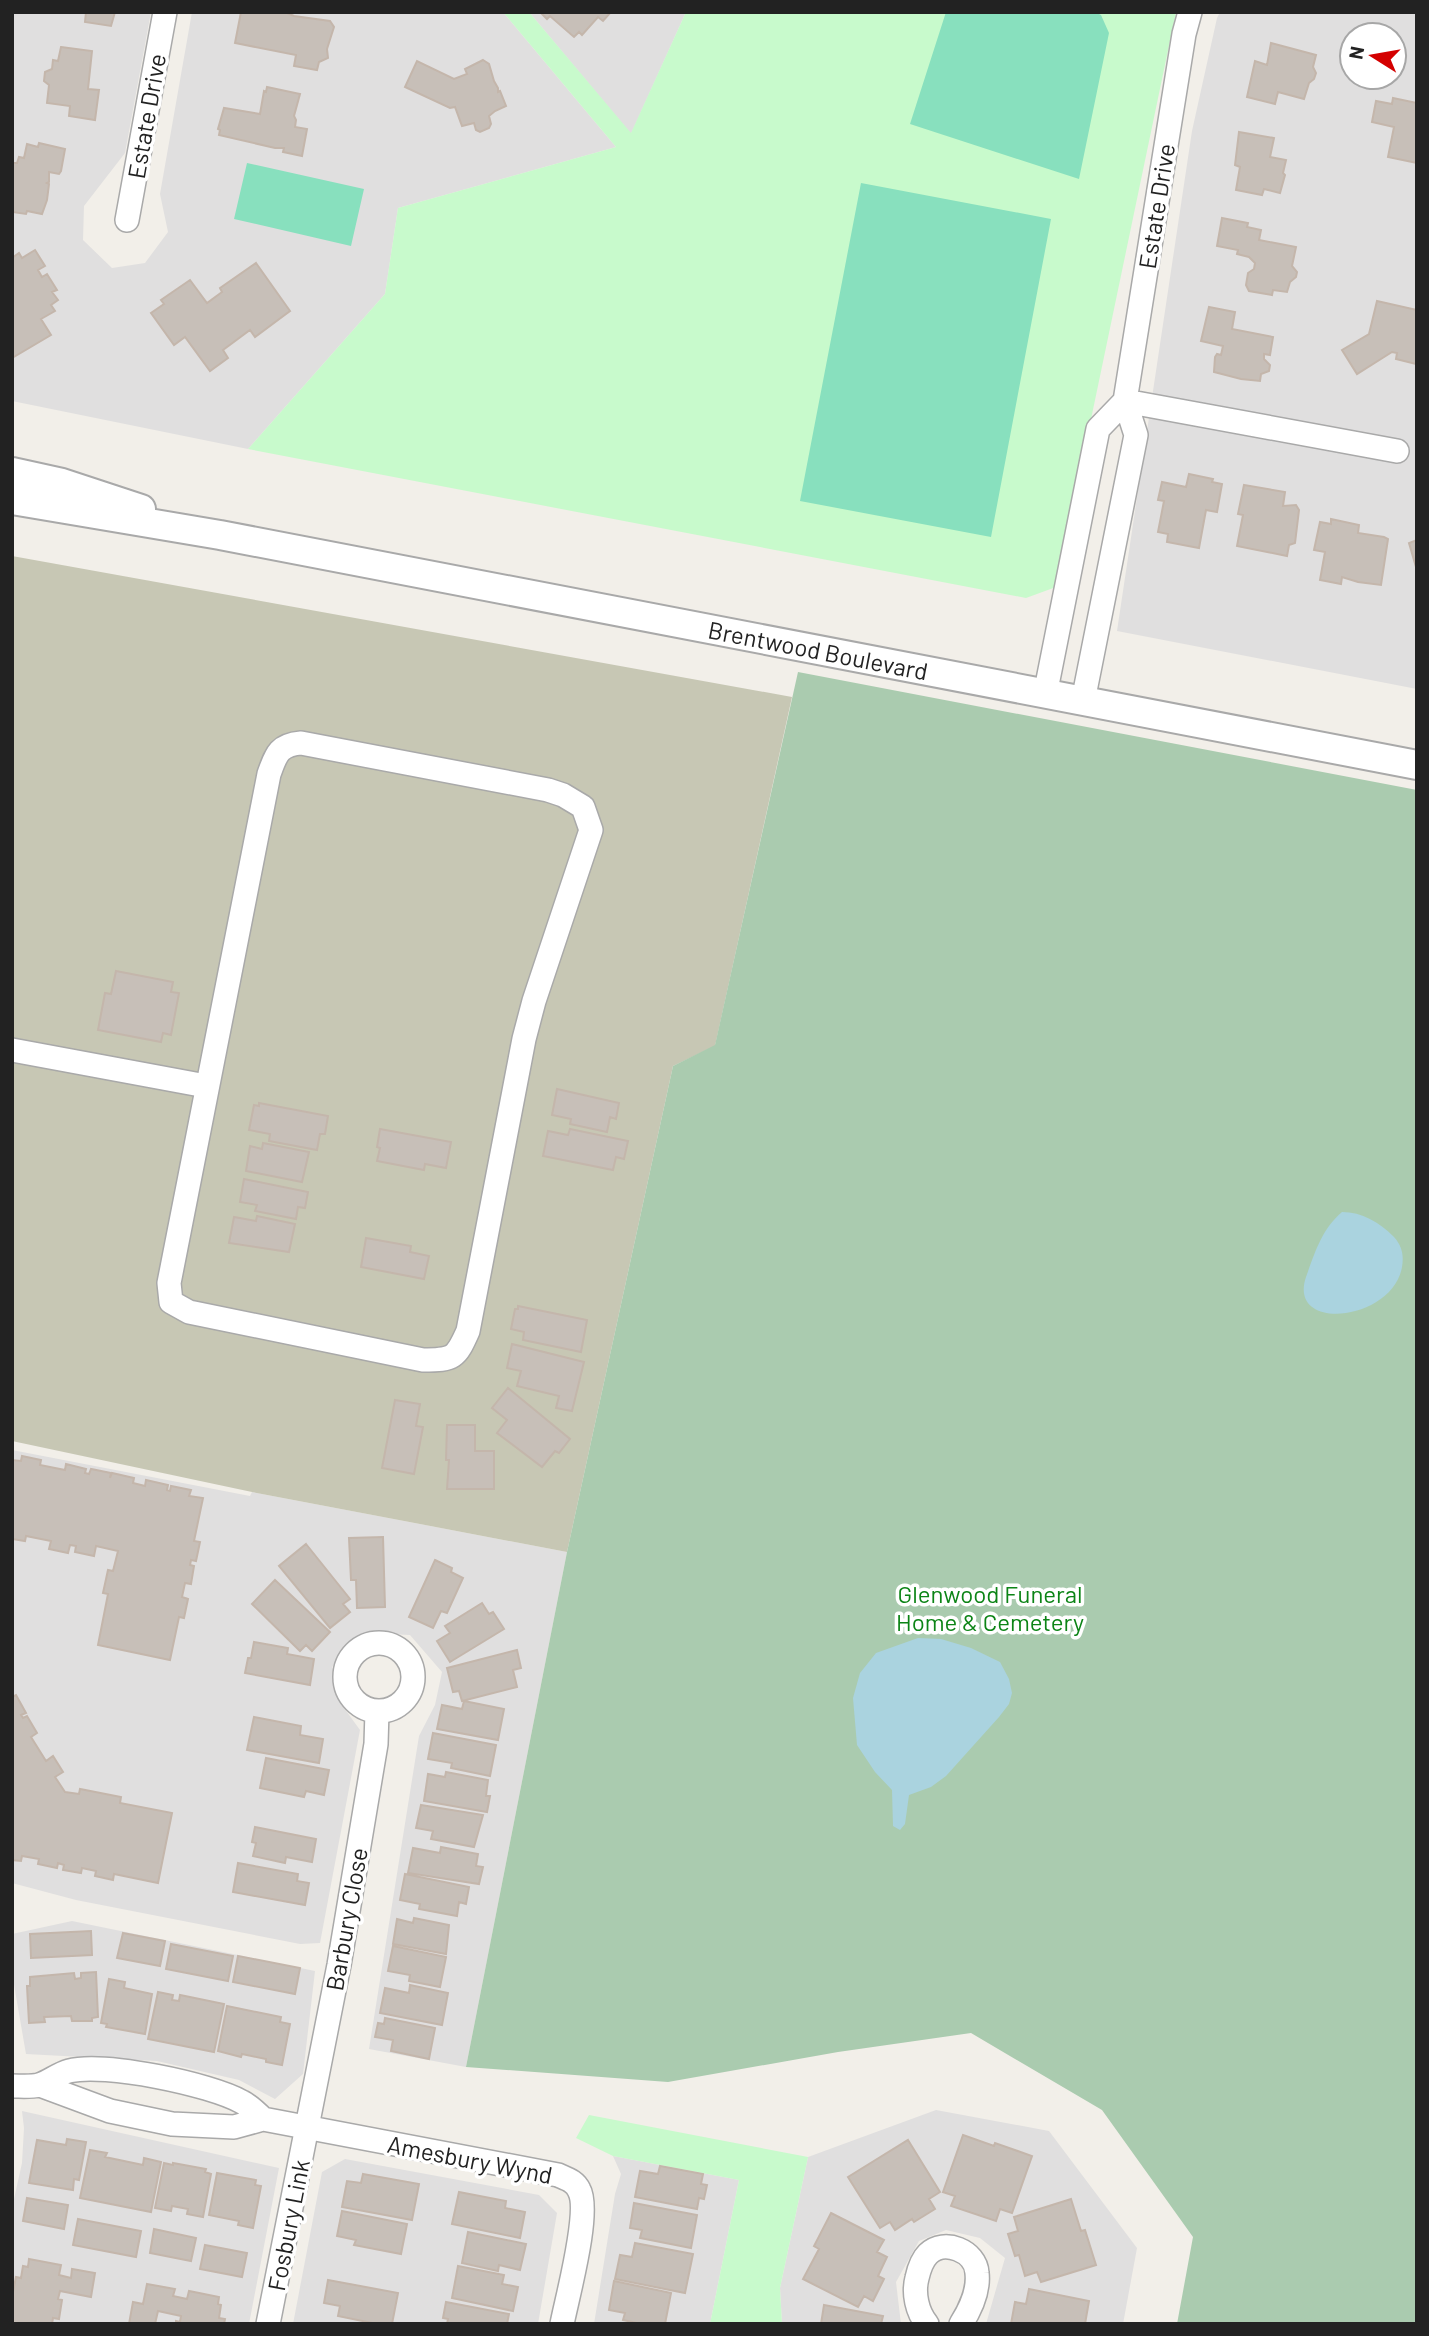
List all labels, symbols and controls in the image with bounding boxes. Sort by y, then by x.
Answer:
north arrow [1338,21,1408,91]
text: N [1343,44,1368,61]
street label: Estate Drive [121,51,171,181]
street label: Estate Drive [1132,141,1180,271]
street label: Brentwood Boulevard [706,614,930,686]
park label: Glenwood Funeral Home & Cemetery [896,1579,1084,1636]
street label: Barbury Close [319,1845,373,1993]
street label: Amesbury Wynd [385,2129,555,2189]
street label: Fosbury Link [261,2157,315,2293]

